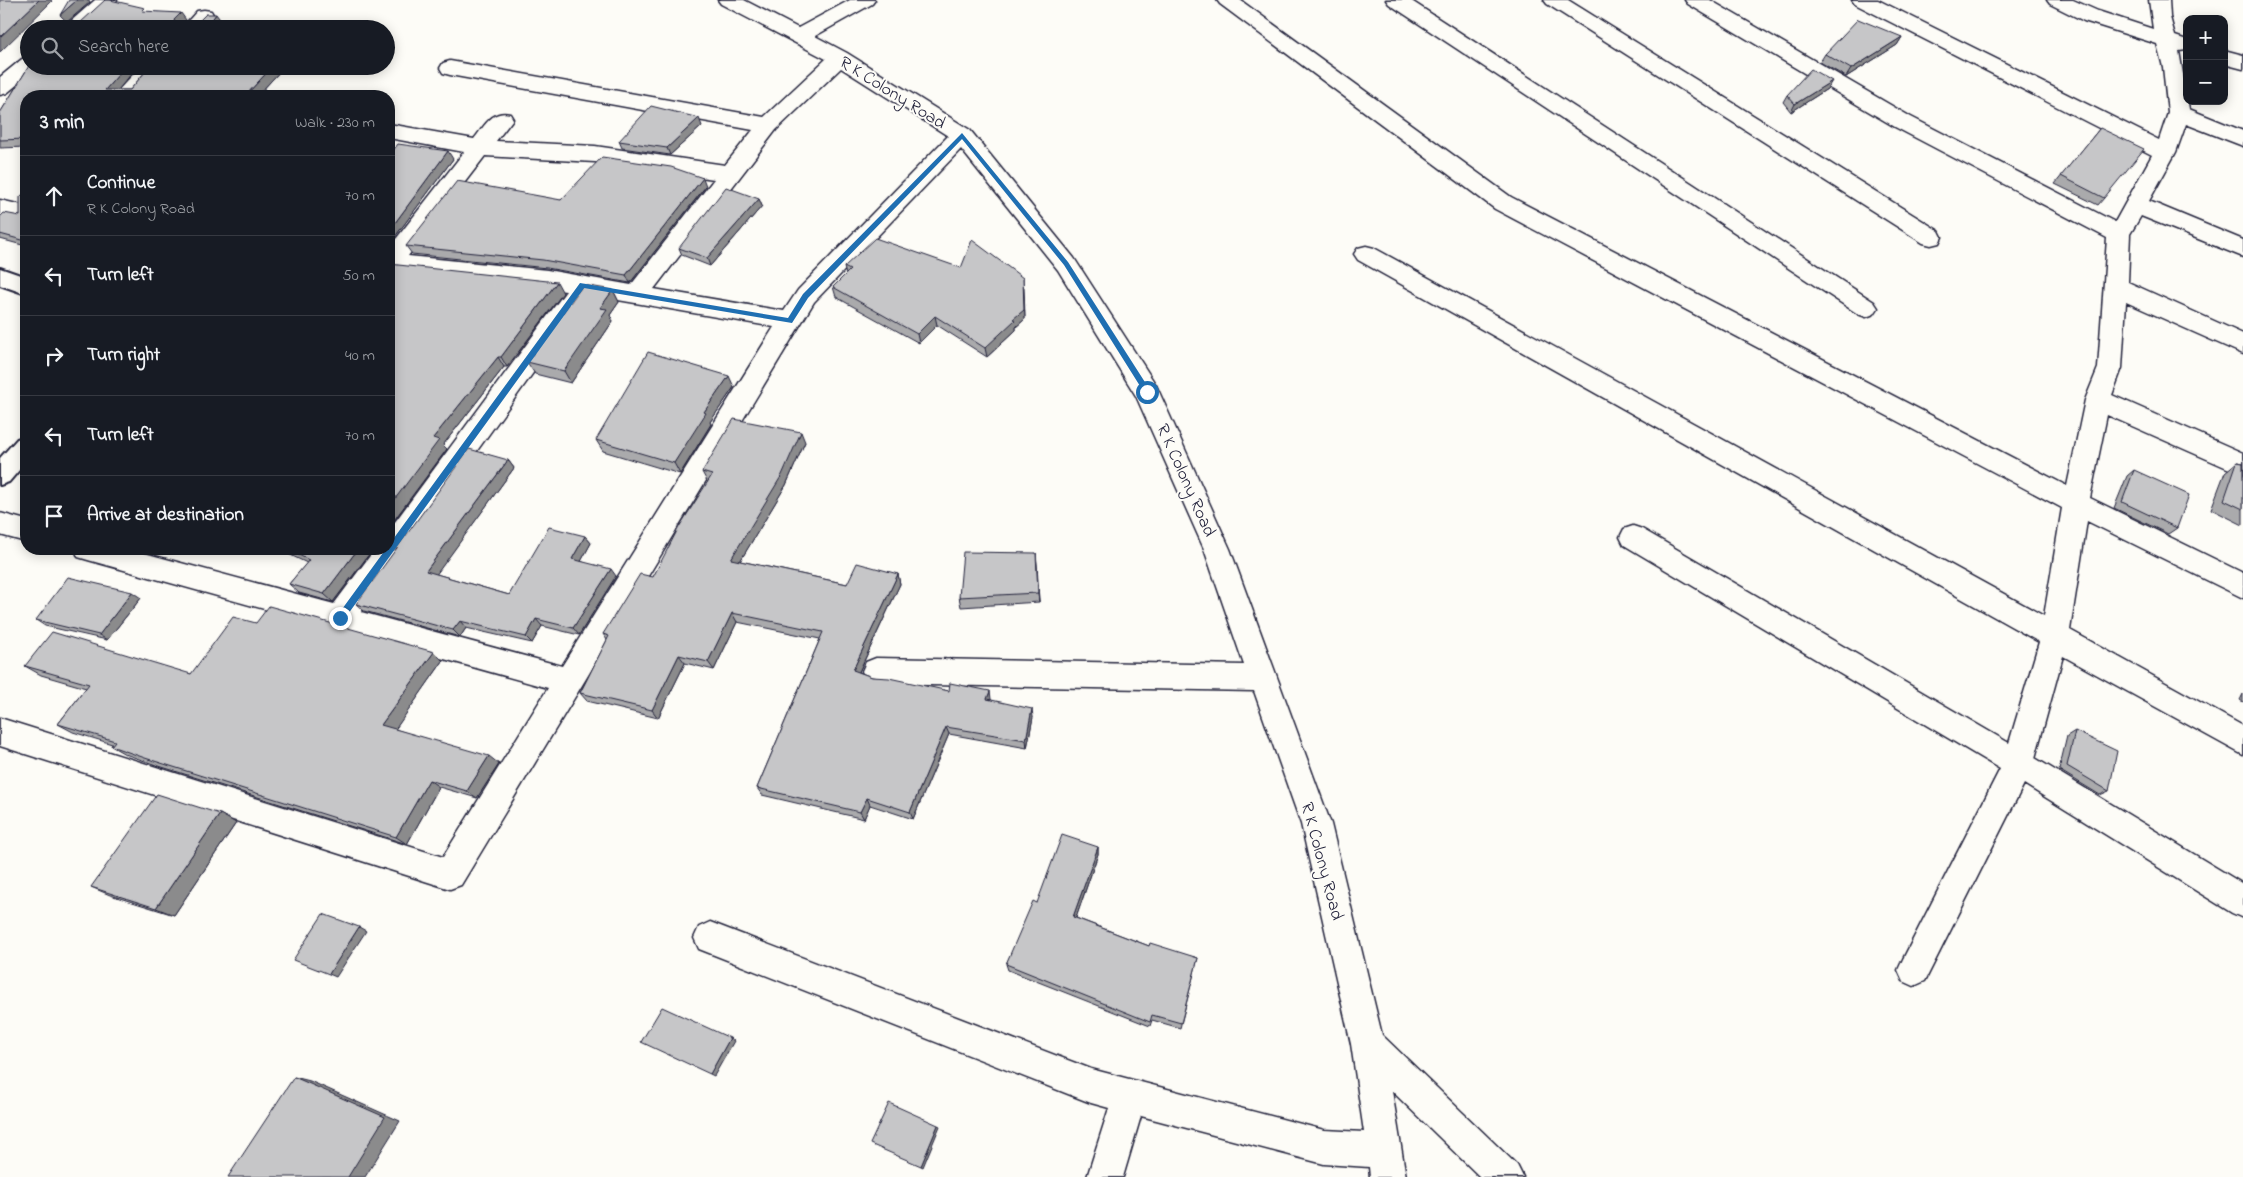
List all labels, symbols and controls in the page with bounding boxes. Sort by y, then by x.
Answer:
map controls [2183,15,2228,105]
button: + [2183,15,2228,60]
search box [20,20,395,75]
icon: search [38,34,66,62]
text: Search here [78,34,169,61]
street label: R K Colony Road [834,51,950,137]
button: − [2183,60,2228,105]
text: 3 min [40,108,84,138]
text: Walk · 230 m [295,111,375,135]
text: Continue [87,170,155,197]
icon: ahead [40,182,68,210]
text: 70 m [345,184,375,208]
text: R K Colony Road [87,197,195,221]
icon: left [40,262,68,290]
text: Turn left [87,262,154,289]
text: 50 m [343,264,375,288]
icon: right [40,342,68,370]
text: Turn right [87,342,160,369]
text: 40 m [345,344,375,368]
route start [1136,381,1159,404]
street label: R K Colony Road [1149,420,1222,542]
icon: left [40,422,68,450]
text: Turn left [87,422,154,449]
text: 70 m [345,424,375,448]
icon: arrive [40,502,68,530]
text: Arrive at destination [87,502,244,529]
route end [329,607,352,630]
street label: R K Colony Road [1293,800,1349,923]

